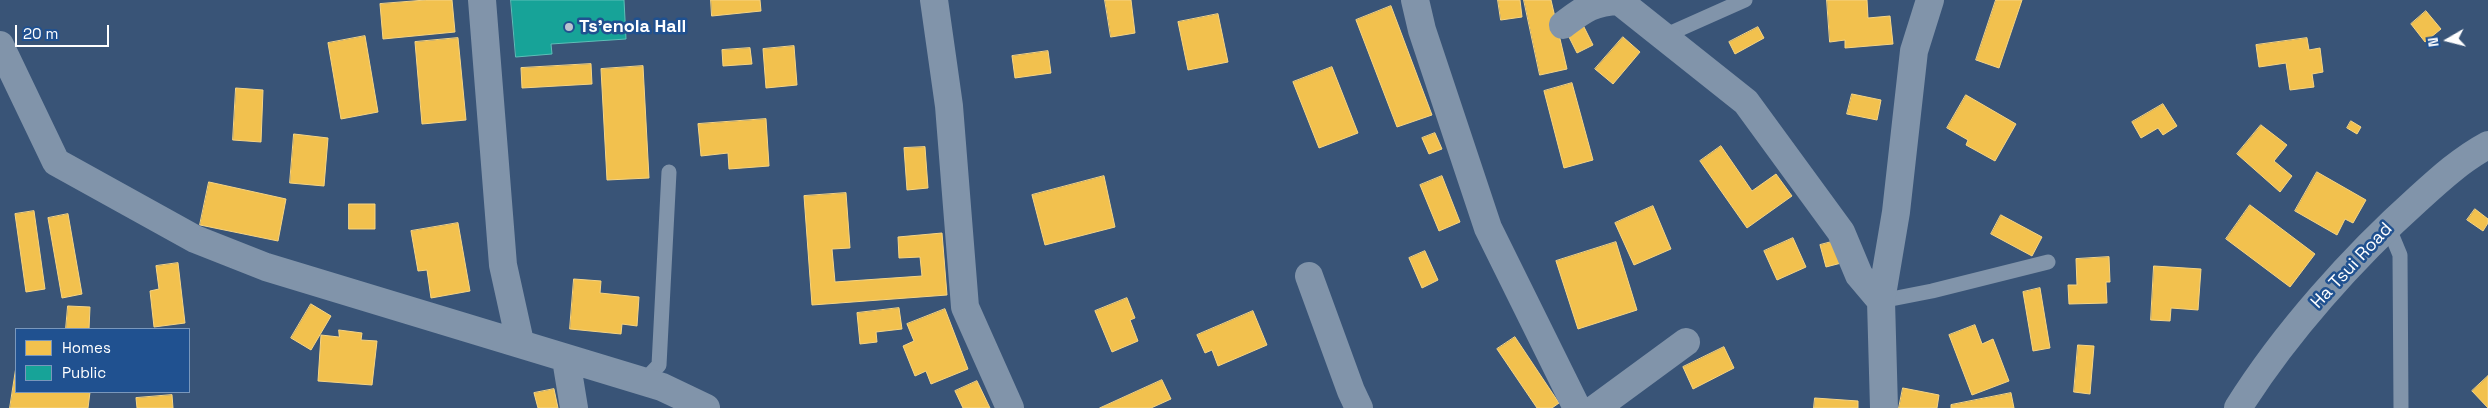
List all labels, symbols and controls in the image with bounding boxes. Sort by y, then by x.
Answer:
scale bar [18,15,111,47]
north arrow [2423,15,2473,65]
place label: Ts'enola Hall [579,16,686,38]
marker: Ts'enola Hall [563,21,575,33]
text: 20 m [23,24,58,43]
text: N [2424,36,2443,48]
street label: Ha Tsui Road [2307,219,2397,313]
legend [15,328,190,393]
text: Homes [62,338,111,357]
text: Public [62,363,106,382]

